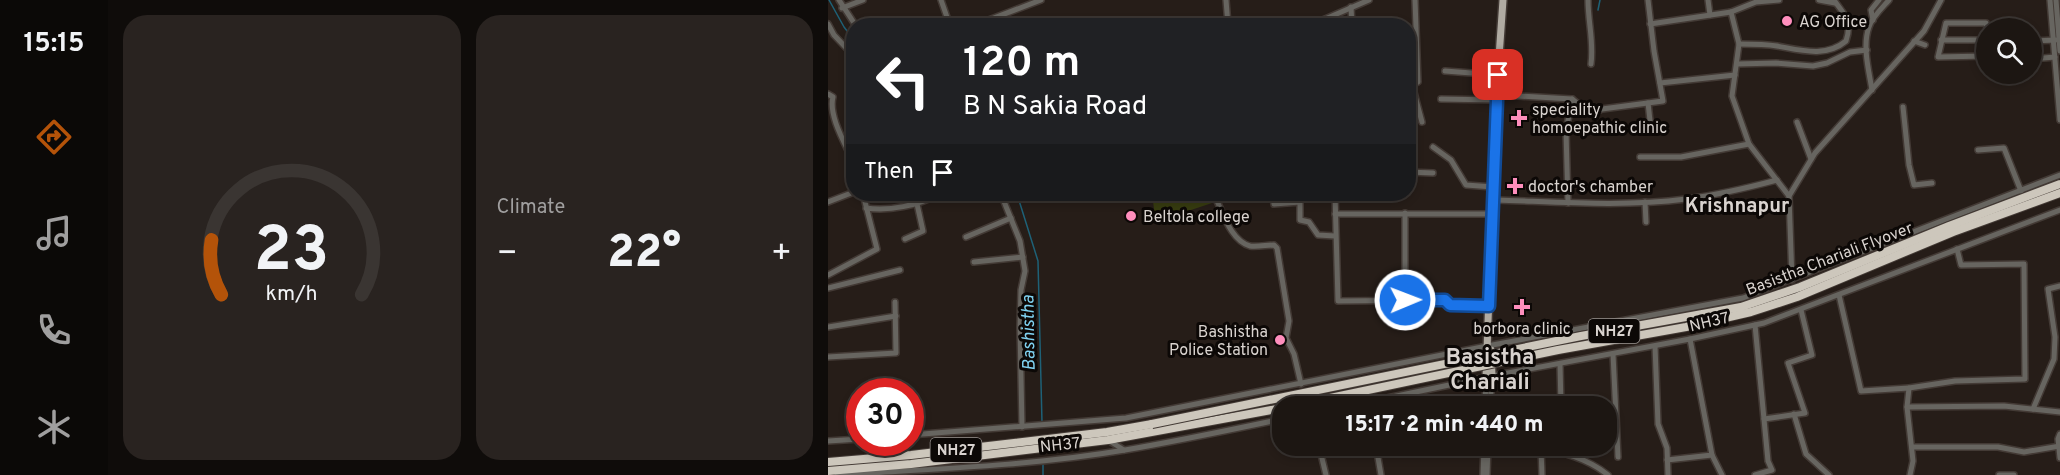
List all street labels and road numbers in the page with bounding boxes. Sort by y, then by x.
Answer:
street label: Basistha Chariali Flyover [1743,219,1916,301]
street label: NH37 [1688,309,1731,337]
road number: NH27 [1588,319,1640,343]
street label: NH37 [1039,434,1081,458]
road number: NH27 [930,438,982,462]

